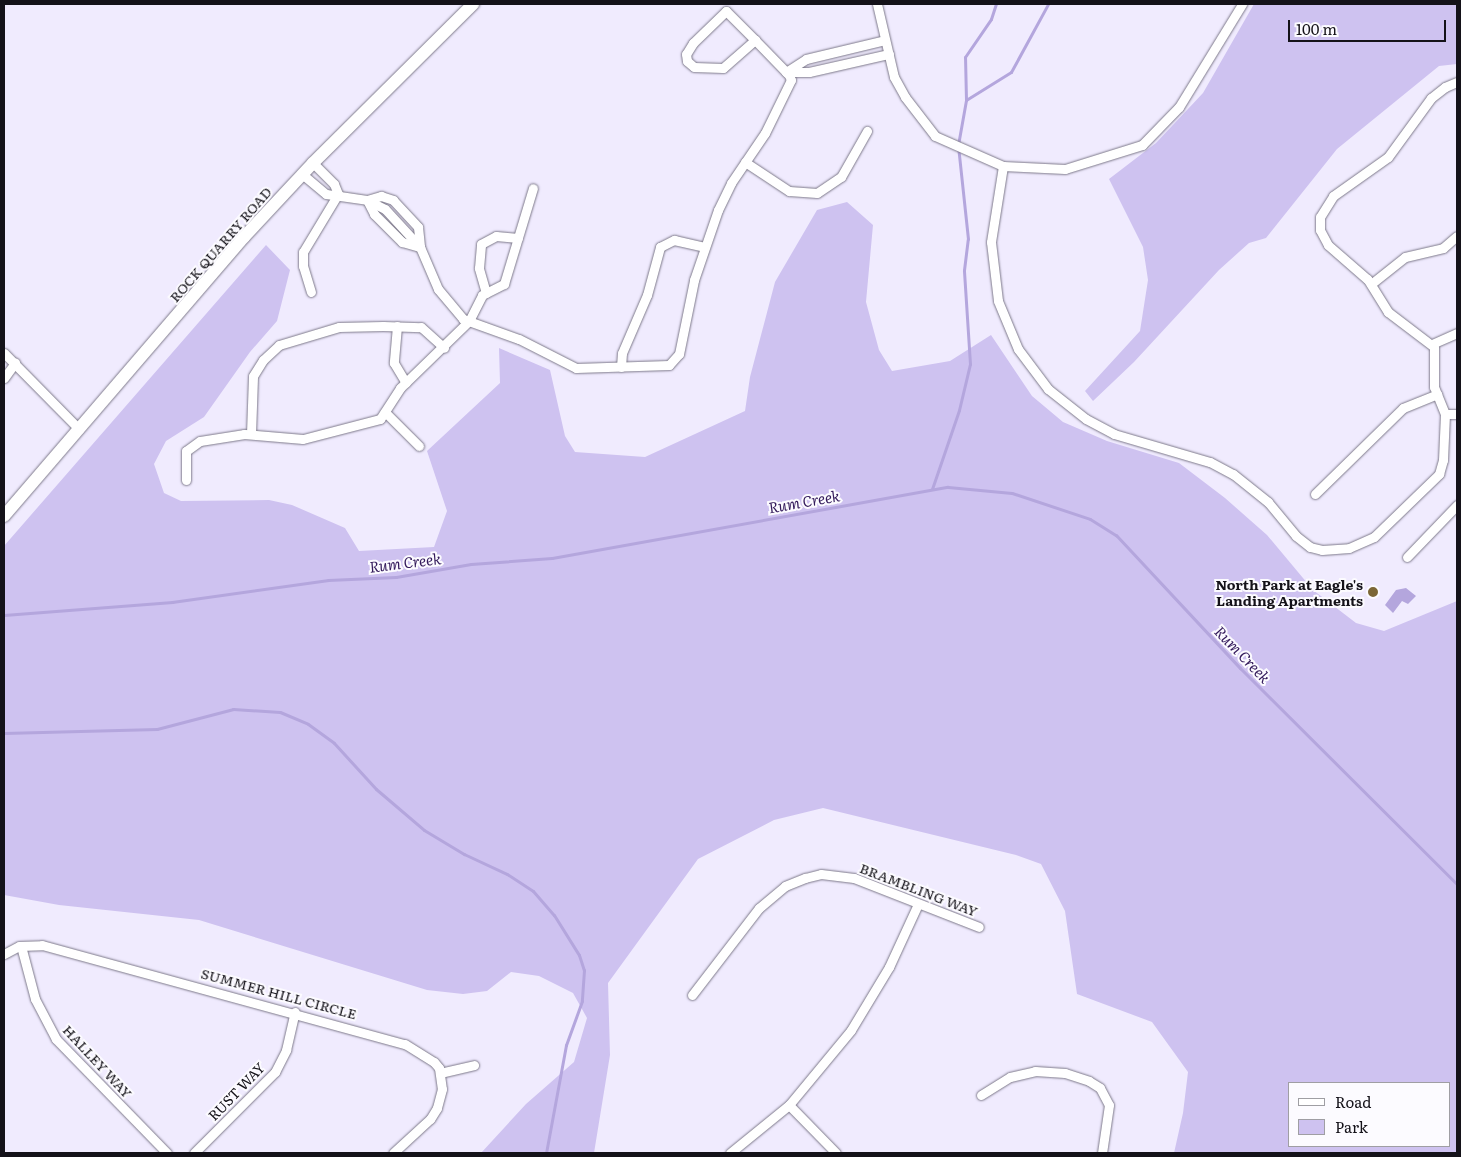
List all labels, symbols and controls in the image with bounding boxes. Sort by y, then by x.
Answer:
scale bar [1291,10,1448,42]
text: 100 m [1296,17,1337,40]
street label: ROCK QUARRY ROAD [165,183,275,305]
water label: Rum Creek [767,486,841,516]
water label: Rum Creek [368,549,442,575]
place label: North Park at Eagle's Landing Apartments [1215,576,1363,608]
marker: North Park at Eagle's Landing Apartments [1367,586,1379,598]
water label: Rum Creek [1211,622,1275,686]
street label: BRAMBLING WAY [858,859,980,919]
street label: SUMMER HILL CIRCLE [199,964,359,1022]
street label: HALLEY WAY [60,1021,136,1101]
street label: RUST WAY [204,1058,268,1124]
legend [1288,1082,1451,1147]
text: Road [1335,1090,1371,1113]
text: Park [1335,1115,1368,1138]

